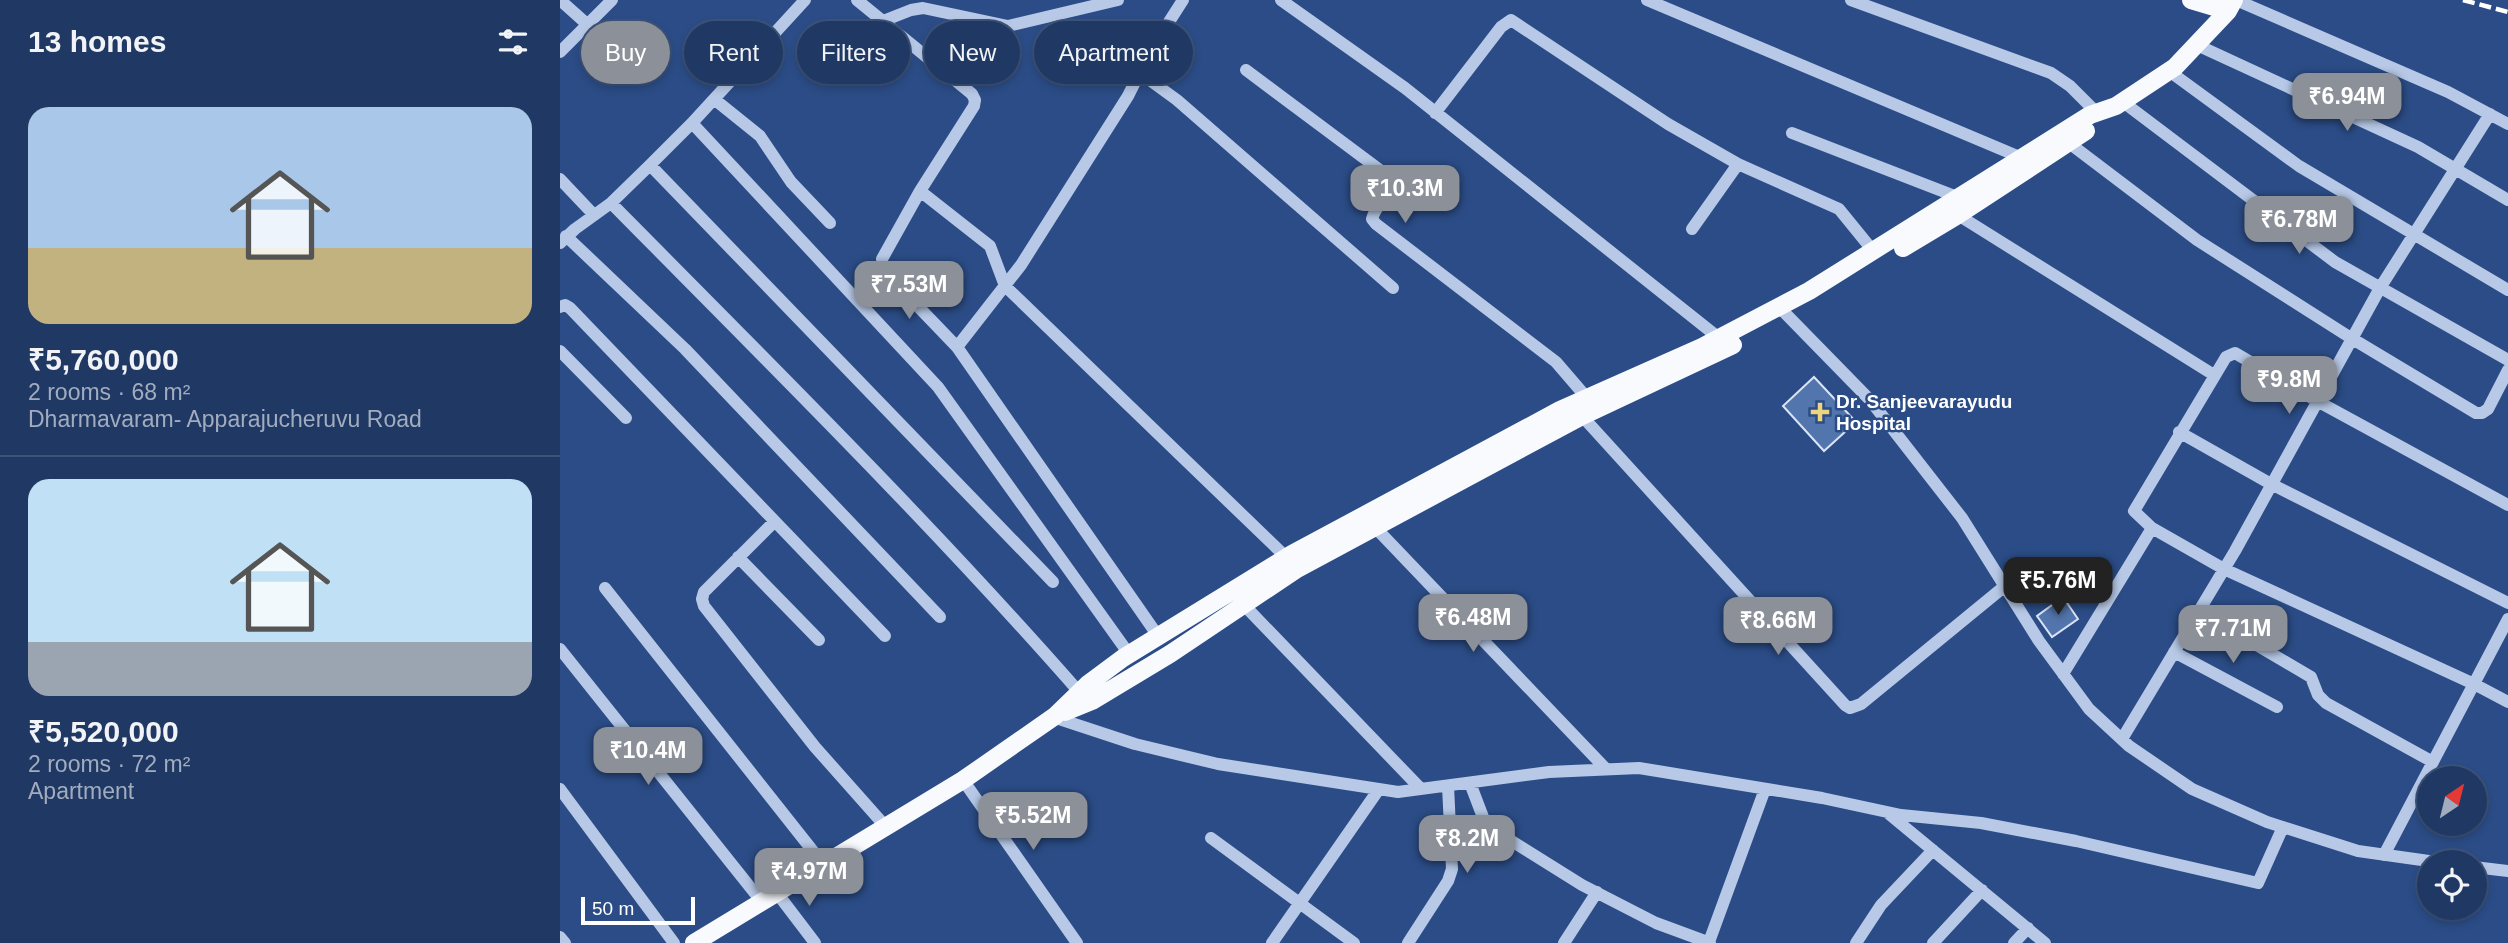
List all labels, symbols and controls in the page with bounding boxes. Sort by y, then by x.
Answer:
chip: Buy [581,21,670,84]
chip: Rent [684,21,783,84]
chip: Filters [797,21,910,84]
chip: New [924,21,1020,84]
chip: Apartment [1034,21,1193,84]
icon: filters [494,23,532,61]
text: 13 homes [28,25,166,58]
pin: ₹6.94M [2290,74,2404,133]
text: ₹6.94M [2308,83,2386,109]
icon: home [217,152,343,278]
pin: ₹10.3M [1348,166,1462,225]
text: ₹10.3M [1366,175,1444,201]
pin: ₹6.78M [2242,196,2356,256]
text: ₹6.78M [2260,206,2338,232]
pin: ₹7.53M [852,262,966,321]
text: ₹7.53M [870,271,948,297]
text: ₹5,760,000 [28,343,179,376]
pin: ₹9.8M [2240,356,2338,416]
text: ₹9.8M [2257,366,2321,392]
text: 2 rooms · 68 m² [28,379,190,405]
place label: Dr. Sanjeevarayudu Hospital [1836,391,2012,434]
marker: Dr. Sanjeevarayudu Hospital [1810,402,1830,422]
text: Dharmavaram- Apparajucheruvu Road [28,406,422,432]
icon: home [217,524,343,650]
pin: ₹5.76M [2001,558,2115,617]
text: ₹5.76M [2019,567,2097,593]
pin: ₹6.48M [1416,594,1530,654]
pin: ₹8.66M [1721,598,1835,657]
text: ₹6.48M [1434,604,1512,630]
pin: ₹7.71M [2176,606,2290,665]
text: ₹8.66M [1739,607,1817,633]
text: ₹7.71M [2194,615,2272,641]
text: ₹5,520,000 [28,715,179,748]
pin: ₹10.4M [591,728,705,787]
text: ₹10.4M [609,737,687,763]
text: 2 rooms · 72 m² [28,751,190,777]
north arrow [2417,766,2487,836]
map controls [2417,766,2487,920]
text: Apartment [28,778,134,804]
pin: ₹5.52M [976,792,1090,852]
text: ₹5.52M [994,802,1072,828]
pin: ₹8.2M [1418,816,1516,875]
text: ₹8.2M [1435,825,1499,851]
pin: ₹4.97M [752,848,866,908]
button: locate [2417,850,2487,920]
text: ₹4.97M [770,858,848,884]
scale bar [581,894,695,926]
text: 50 m [592,898,634,919]

